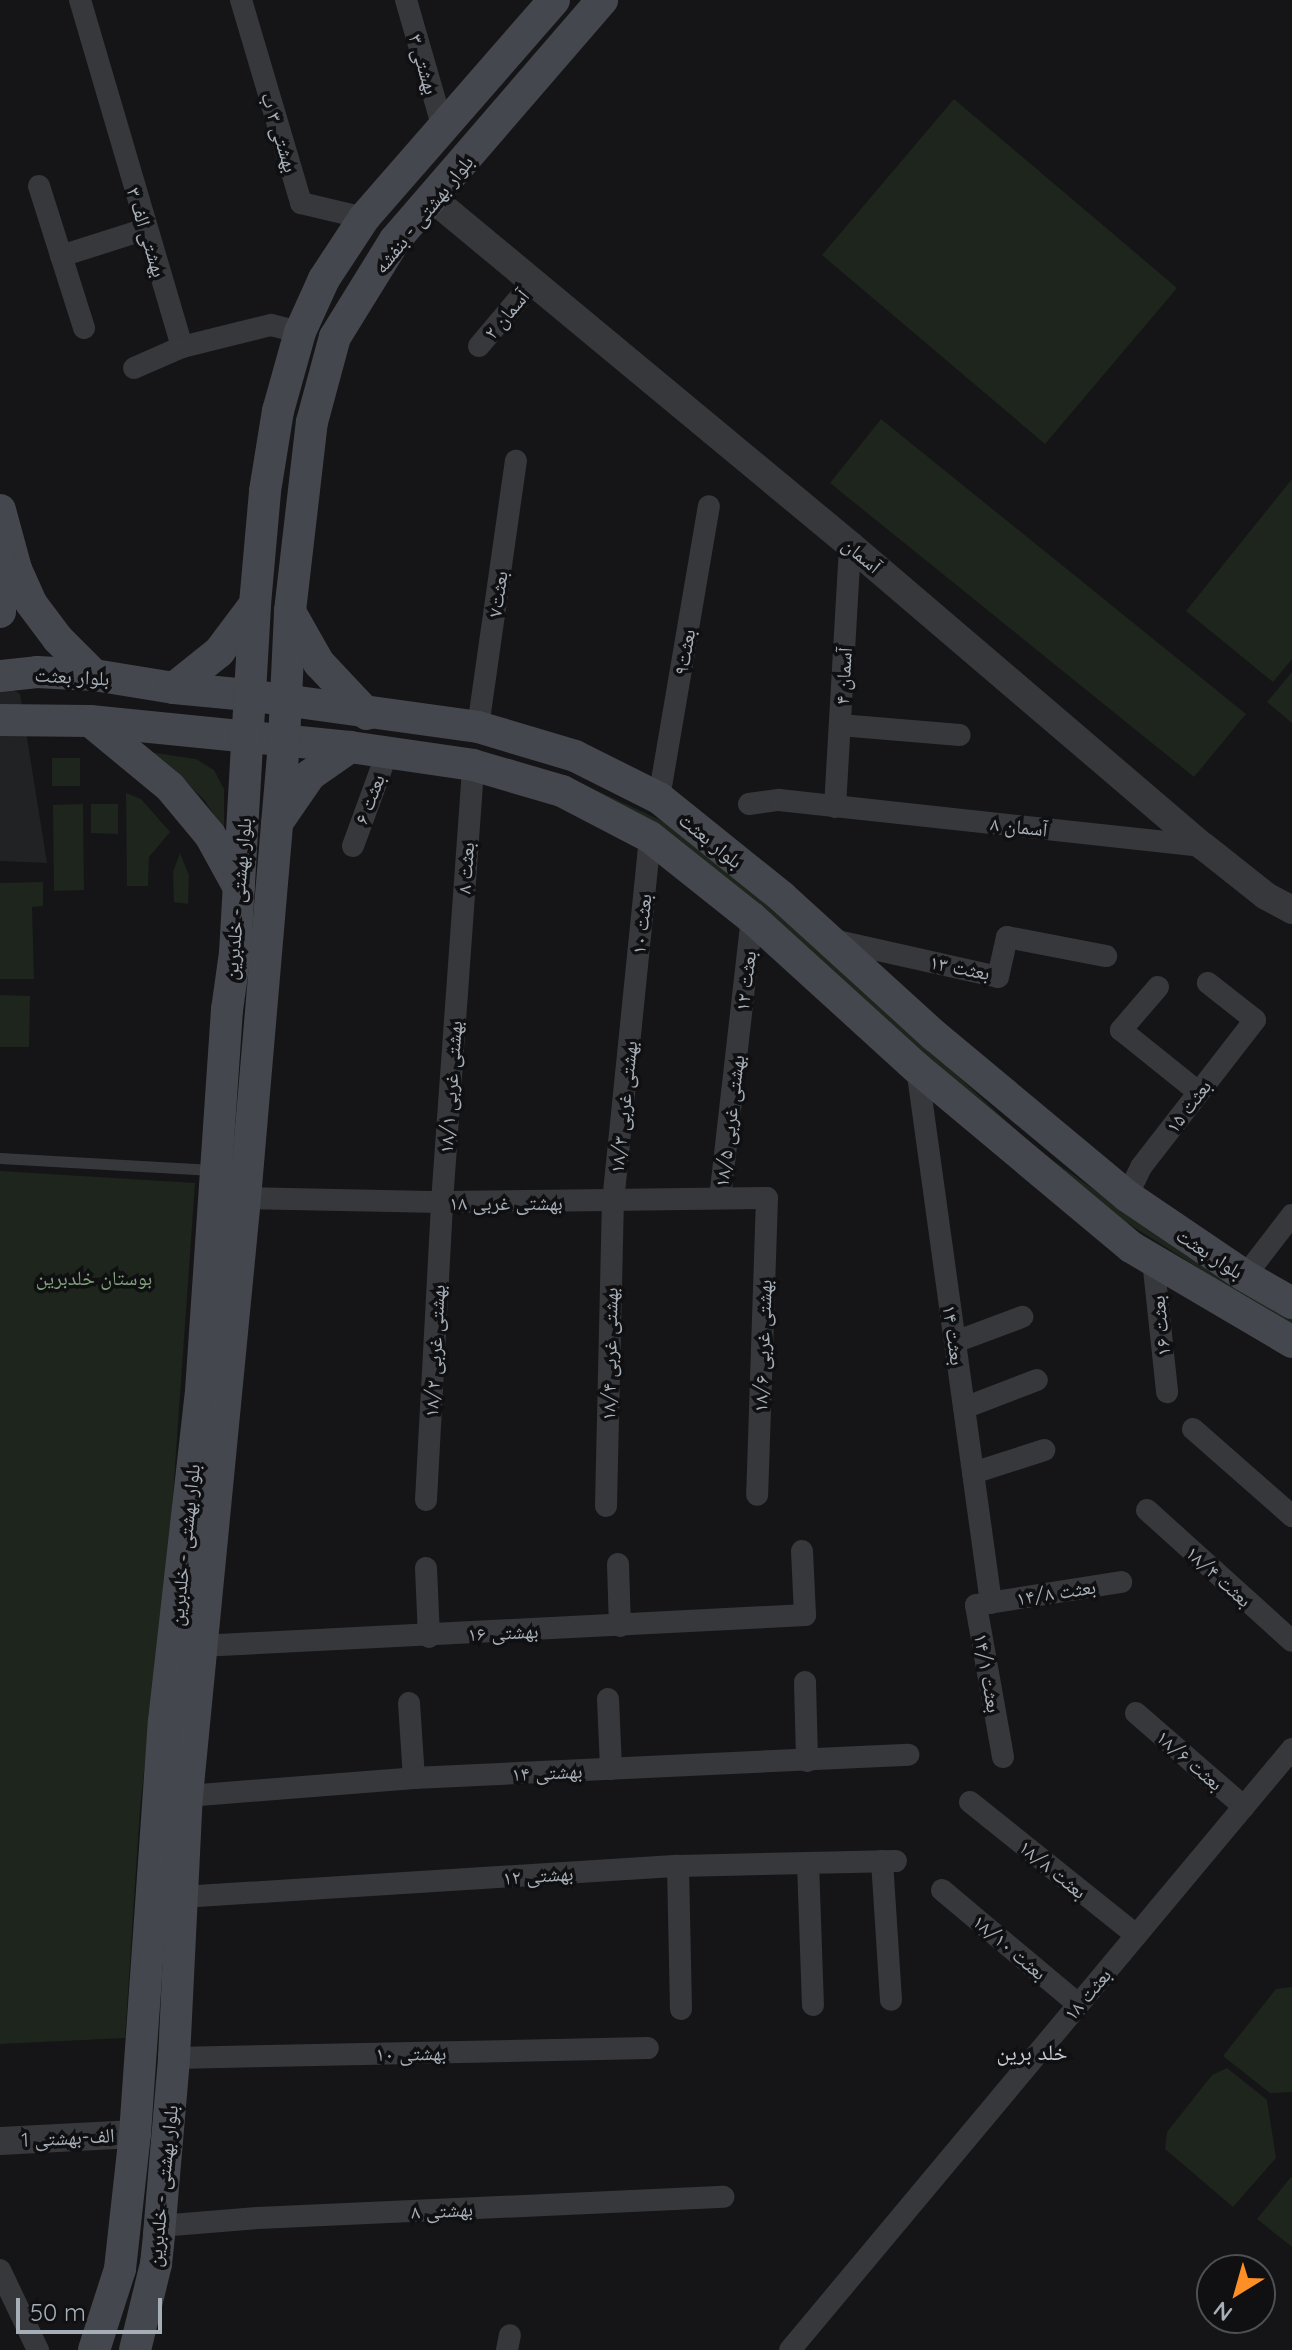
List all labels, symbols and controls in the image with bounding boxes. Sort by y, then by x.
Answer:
street label: بهشتی ۳ [404,31,444,97]
street label: بهشتی ۳ ب [256,89,304,175]
street label: بلوار بهشتی - بنفشه [368,150,478,278]
street label: بهشتی الف ۳ [122,184,172,280]
street label: ۲ آسمان [478,284,534,344]
street label: آسمان [838,532,886,578]
street label: بعثت۷ [482,569,512,619]
street label: بعثت۹ [668,627,700,677]
street label: ۴ آسمان [830,647,856,705]
street label: بلوار بعثت [34,662,110,690]
street label: ۶ بعثت [349,771,389,827]
street label: بلوار بعثت [674,807,748,873]
street label: ۸ آسمان [989,811,1049,841]
street label: بلوار بهشتی - خلدبرین [218,817,256,981]
street label: ۸ بعثت [451,841,479,895]
street label: ۱۰ بعثت [626,893,656,955]
street label: ۱۲ بعثت [729,949,761,1013]
street label: ۱۳ بعثت [928,949,992,985]
street label: بهشتی غربی ۱۸/۱ [433,1020,467,1154]
street label: بهشتی غربی ۱۸/۳ [604,1040,642,1174]
street label: بهشتی غربی ۱۸/۵ [709,1054,749,1188]
street label: بعثت ۱۵ [1160,1075,1216,1137]
street label: بهشتی غربی ۱۸ [449,1190,563,1214]
street label: بلوار بعثت [1172,1223,1248,1283]
park label: بوستان خلدبرین [36,1265,152,1289]
street label: بهشتی غربی ۱۸/۶ [748,1279,776,1413]
street label: بهشتی غربی ۱۸/۲ [419,1284,449,1418]
street label: بهشتی غربی ۱۸/۴ [596,1287,622,1421]
street label: بعثت ۱۶ [1145,1295,1175,1357]
street label: بعثت ۱۴ [938,1303,970,1367]
street label: بلوار بهشتی - خلدبرین [164,1463,204,1627]
street label: ۱۸/۴ بعثت [1181,1540,1257,1612]
street label: ۱۴/۸ بعثت [1015,1574,1097,1610]
street label: ۱۶ بهشتی [467,1618,539,1646]
street label: ۱۴/۱ بعثت [969,1631,1007,1715]
street label: ۱۸/۶ بعثت [1152,1725,1228,1795]
street label: ۱۴ بهشتی [511,1758,583,1786]
street label: ۱۸/۸ بعثت [1014,1834,1092,1904]
street label: ۱۲ بهشتی [502,1861,574,1889]
street label: ۱۸/۱۰ بعثت [968,1909,1052,1985]
street label: بعثت ۱۸ [1058,1963,1116,2025]
street label: ۱۰ بهشتی [375,2040,447,2066]
district label: خلد برین [996,2040,1068,2066]
street label: بلوار بهشتی - خلدبرین [142,2104,182,2268]
street label: 1 الف-بهشتی [21,2123,115,2151]
street label: ۸ بهشتی [411,2196,473,2224]
north arrow [1196,2254,1276,2334]
scale bar [20,2282,166,2332]
text: N [1208,2296,1238,2328]
text: 50 m [30,2297,86,2327]

